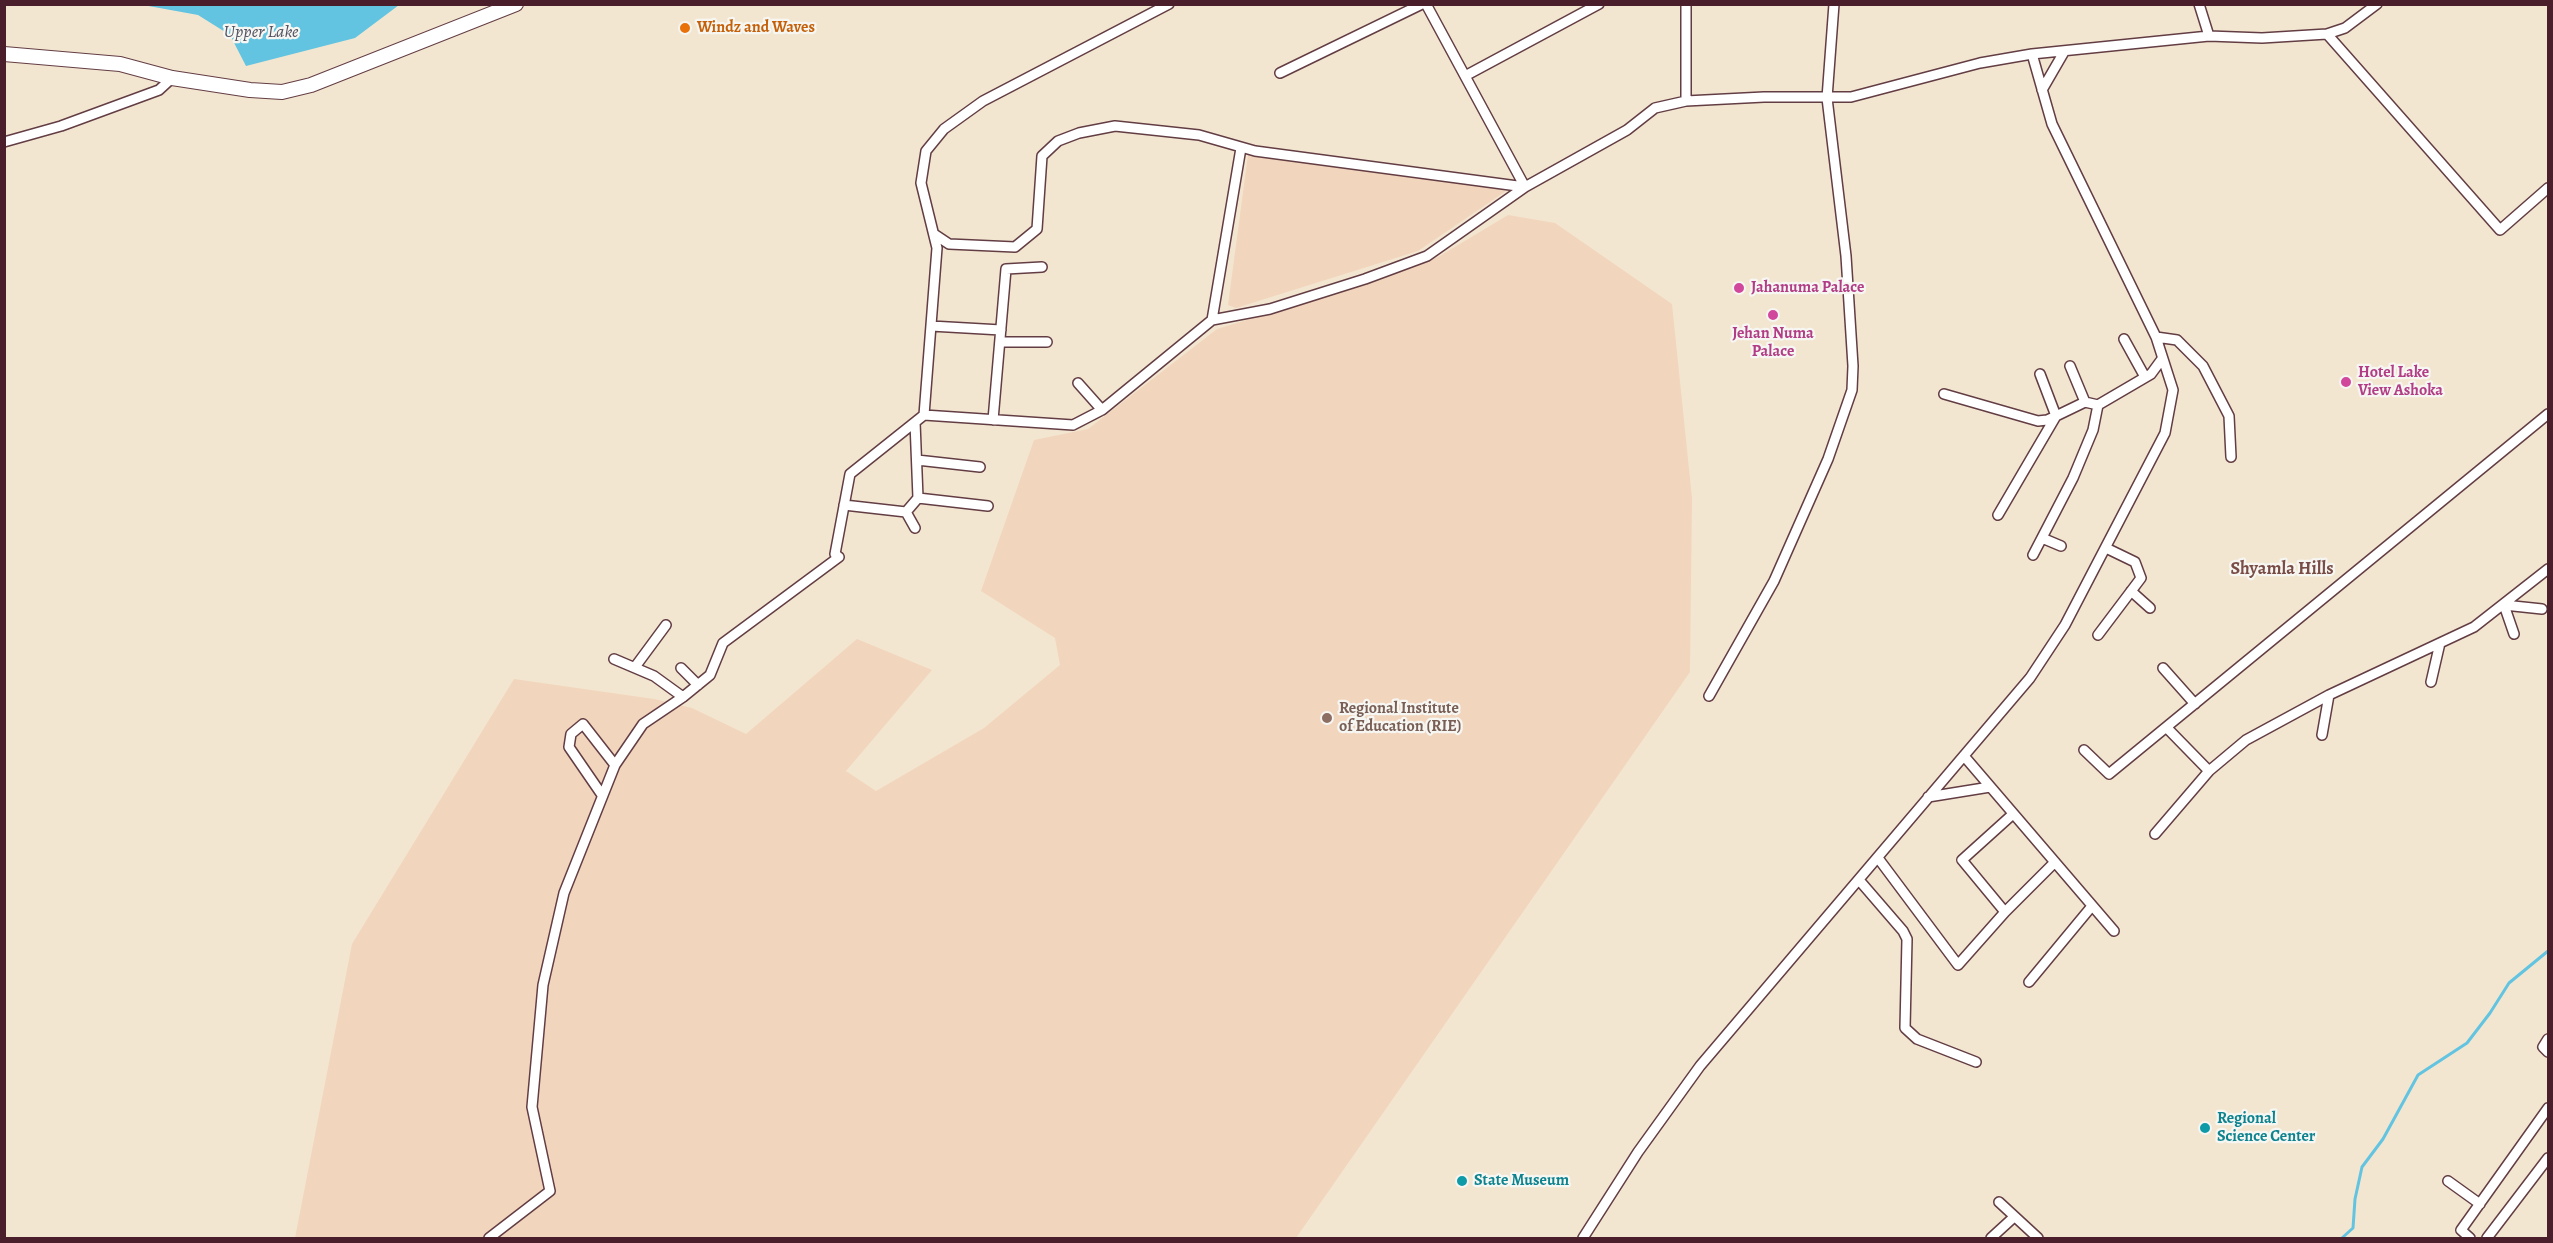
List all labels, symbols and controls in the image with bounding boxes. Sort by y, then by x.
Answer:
place label: Windz and Waves [697,18,815,38]
marker: Windz and Waves [678,21,692,35]
water label: Upper Lake [223,22,299,44]
place label: Jahanuma Palace [1751,278,1864,298]
marker: Jahanuma Palace [1732,281,1746,295]
marker: Jehan Numa Palace [1766,308,1780,322]
place label: Jehan Numa Palace [1732,324,1814,362]
place label: Hotel Lake View Ashoka [2358,363,2443,401]
marker: Hotel Lake View Ashoka [2339,375,2353,389]
district label: Shyamla Hills [2231,559,2333,581]
place label: Regional Institute of Education (RIE) [1339,699,1461,737]
marker: Regional Institute of Education (RIE) [1320,711,1334,725]
place label: Regional Science Center [2217,1109,2315,1147]
marker: Regional Science Center [2198,1121,2212,1135]
place label: State Museum [1474,1171,1569,1191]
marker: State Museum [1455,1174,1469,1188]

